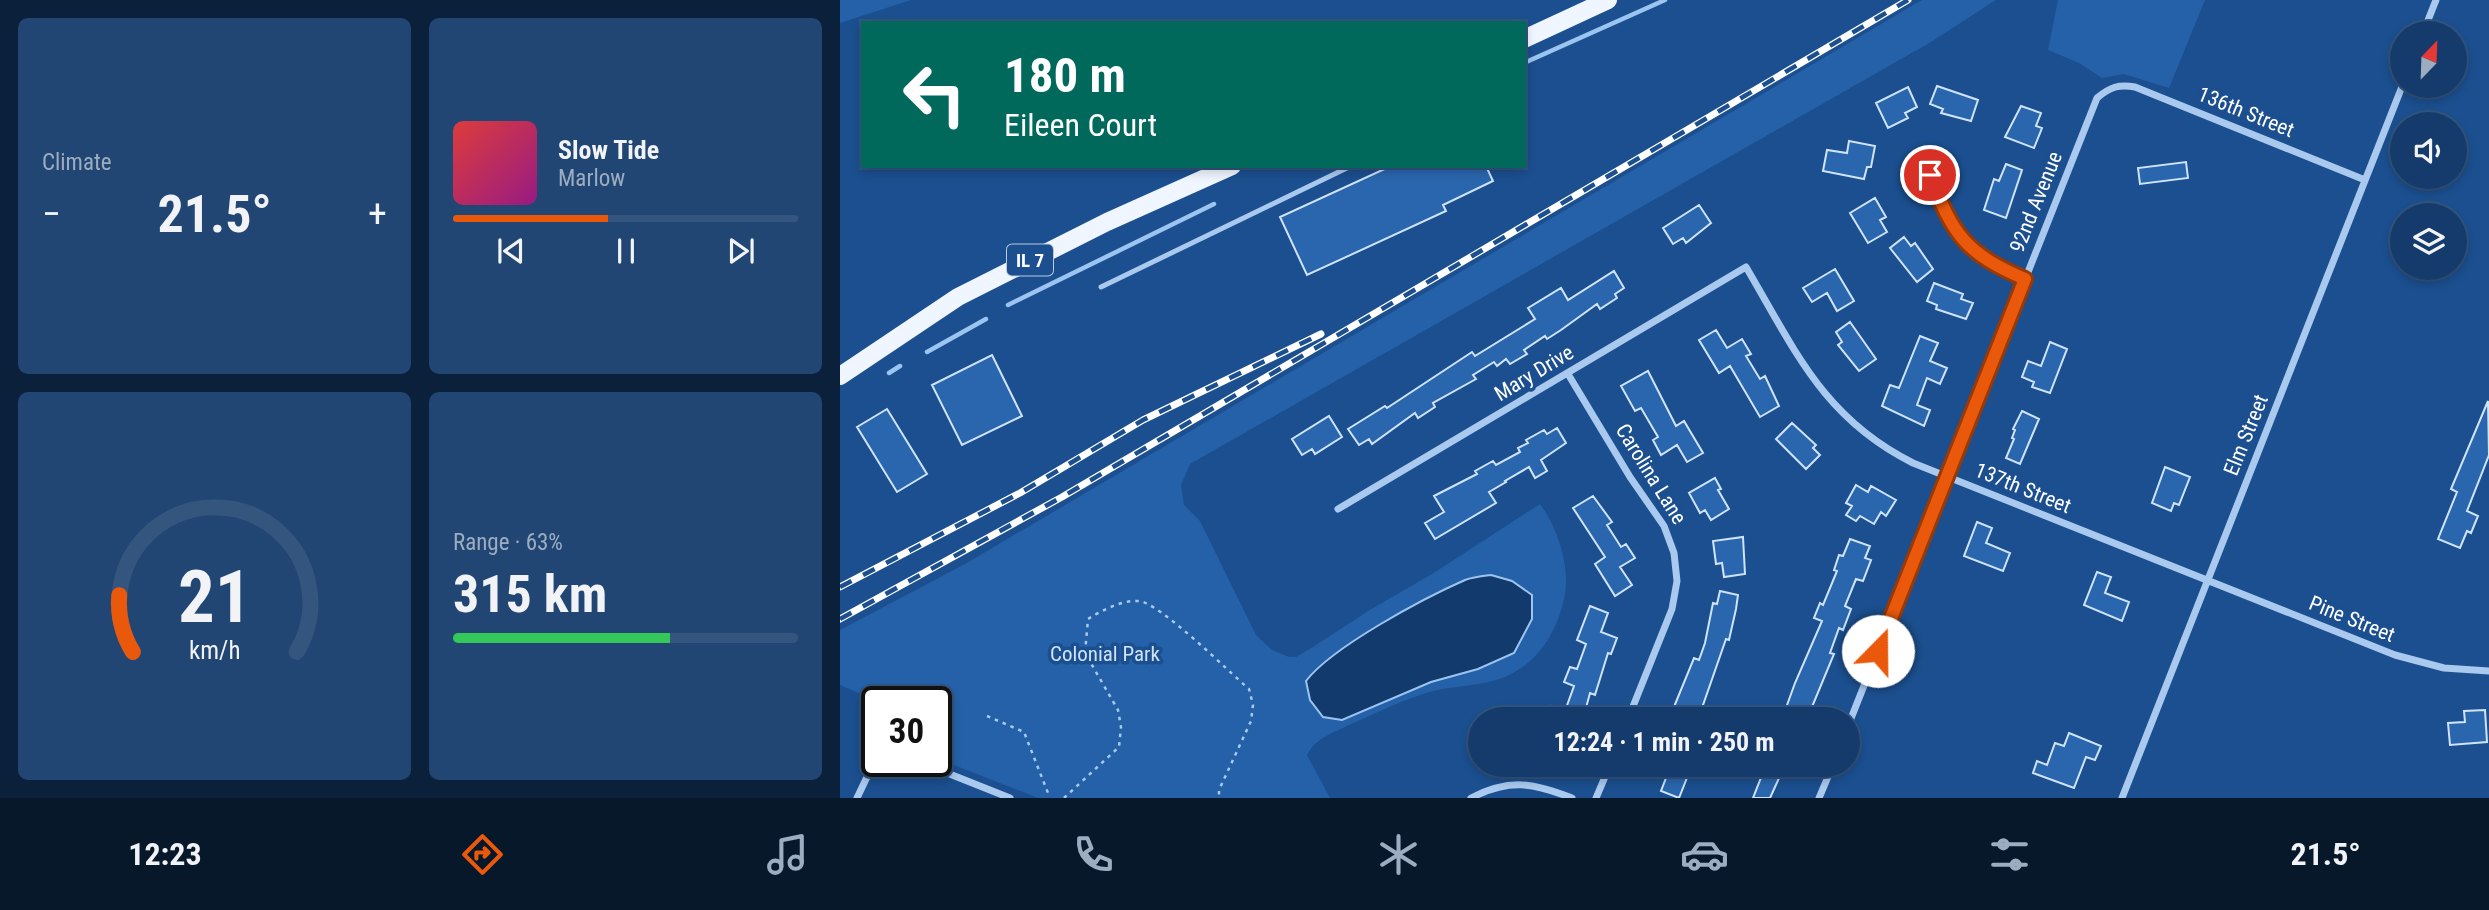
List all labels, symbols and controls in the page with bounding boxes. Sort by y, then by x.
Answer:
north arrow [2390,21,2468,98]
map controls [2390,21,2467,280]
text: 180 m [1004,47,1126,104]
icon: left [889,49,980,140]
street label: 136th Street [2194,82,2298,142]
text: Eileen Court [1004,106,1157,144]
button: sound [2390,112,2467,189]
text: Slow Tide [558,135,659,165]
pin [1900,145,1960,205]
street label: 92nd Avenue [2005,148,2067,256]
text: Climate [42,149,112,176]
icon: arrive [1911,156,1949,194]
text: Marlow [558,165,625,192]
text: 21.5° [157,184,272,245]
text: − [42,192,61,236]
text: + [368,192,387,236]
button: layers [2390,203,2467,280]
icon: previous [492,232,530,270]
icon: pause [607,232,645,270]
icon: next [722,232,760,270]
road number: IL 7 [1007,244,1053,276]
street label: Mary Drive [1490,340,1578,406]
street label: Elm Street [2219,391,2273,479]
street label: Carolina Lane [1611,420,1691,529]
street label: 137th Street [1971,458,2075,518]
text: Range · 63% [453,529,563,556]
text: 21 [178,554,251,640]
text: 315 km [453,564,607,625]
street label: Pine Street [2306,591,2398,647]
position arrow [1841,614,1915,688]
text: km/h [189,636,240,665]
park label: Colonial Park [1050,642,1161,666]
speed limit sign: 30 [861,686,952,777]
text: 12:24 · 1 min · 250 m [1554,727,1774,757]
icon: directions [458,830,507,879]
icon: music [763,830,812,879]
icon: phone [1069,830,1118,879]
icon: climate [1374,830,1423,879]
icon: car [1680,830,1729,879]
icon: filters [1985,830,2034,879]
text: 12:23 [128,835,202,873]
text: 21.5° [2290,835,2361,873]

